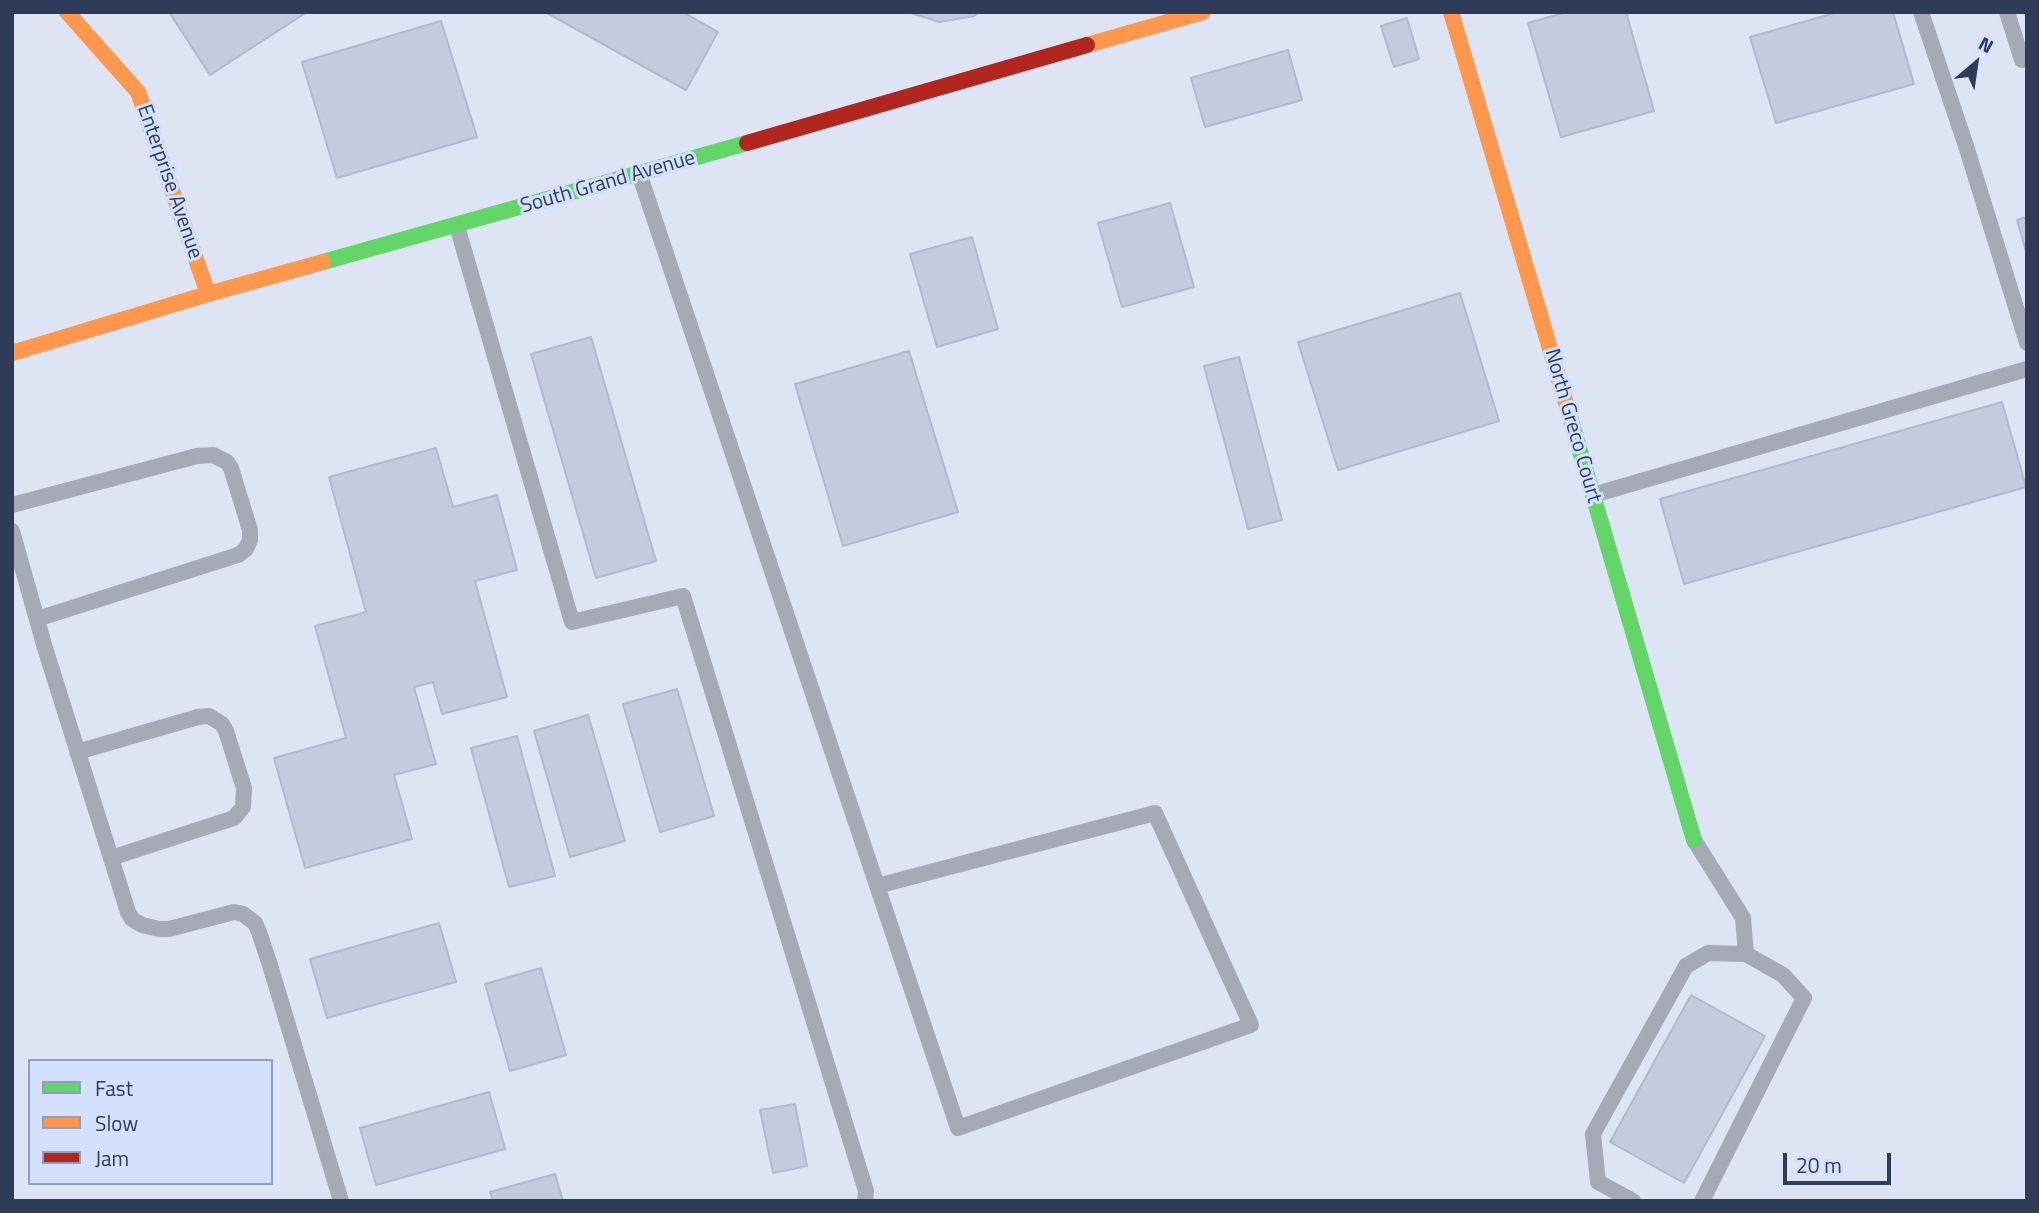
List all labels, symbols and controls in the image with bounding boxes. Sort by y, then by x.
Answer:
north arrow [1941,28,2011,98]
text: N [1974,28,1999,60]
street label: Enterprise Avenue [131,101,207,263]
street label: South Grand Avenue [518,146,698,220]
street label: North Greco Court [1538,346,1606,506]
legend [28,1059,273,1185]
text: Fast [95,1072,133,1104]
text: Slow [95,1107,138,1139]
scale bar [1787,1140,1896,1184]
text: Jam [95,1142,129,1174]
text: 20 m [1796,1149,1842,1181]

